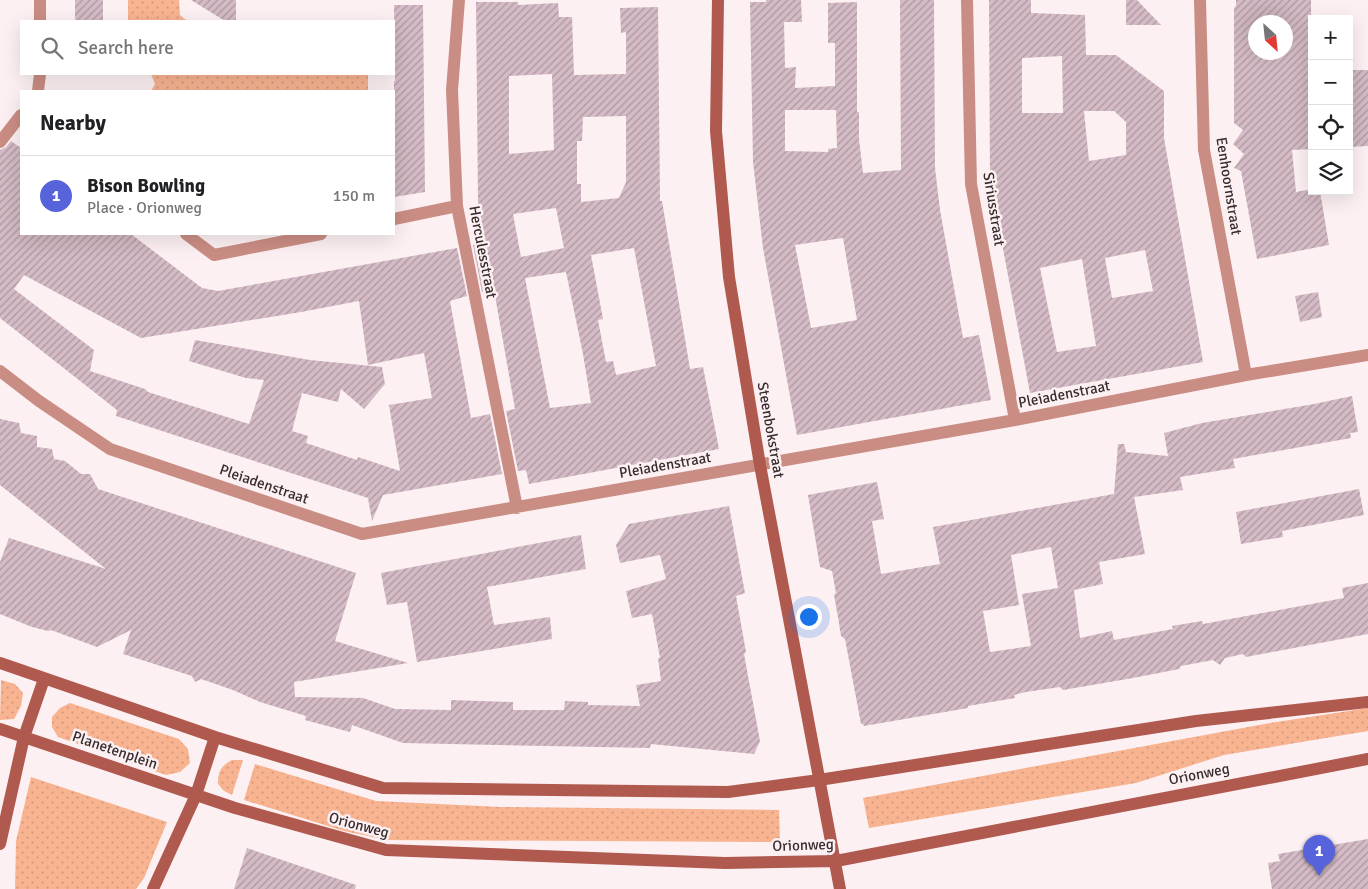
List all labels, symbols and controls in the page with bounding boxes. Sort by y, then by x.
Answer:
north arrow [1248,15,1293,60]
map controls [1308,15,1353,195]
button: + [1308,15,1353,60]
search box [20,20,395,75]
icon: search [38,34,66,62]
text: Search here [78,36,174,60]
button: − [1308,60,1353,105]
button: locate [1308,105,1353,150]
text: Nearby [40,110,106,136]
street label: Eenhoornstraat [1212,136,1246,236]
button: layers [1308,150,1353,195]
street label: Siriusstraat [979,171,1009,247]
text: Bison Bowling [87,174,205,198]
text: 1 [52,186,60,206]
text: 150 m [333,186,375,206]
text: Place · Orionweg [87,198,202,218]
street label: Herculesstraat [465,204,501,300]
street label: Pleiadenstraat [1017,376,1111,412]
street label: Steenbokstraat [754,380,788,480]
street label: Pleiadenstraat [618,448,712,482]
street label: Pleiadenstraat [217,460,311,508]
your location [796,604,822,630]
street label: Planetenplein [70,727,160,773]
street label: Orionweg [1167,759,1231,789]
street label: Orionweg [327,808,391,842]
street label: Orionweg [772,835,834,855]
pin: 1 [1303,835,1335,876]

